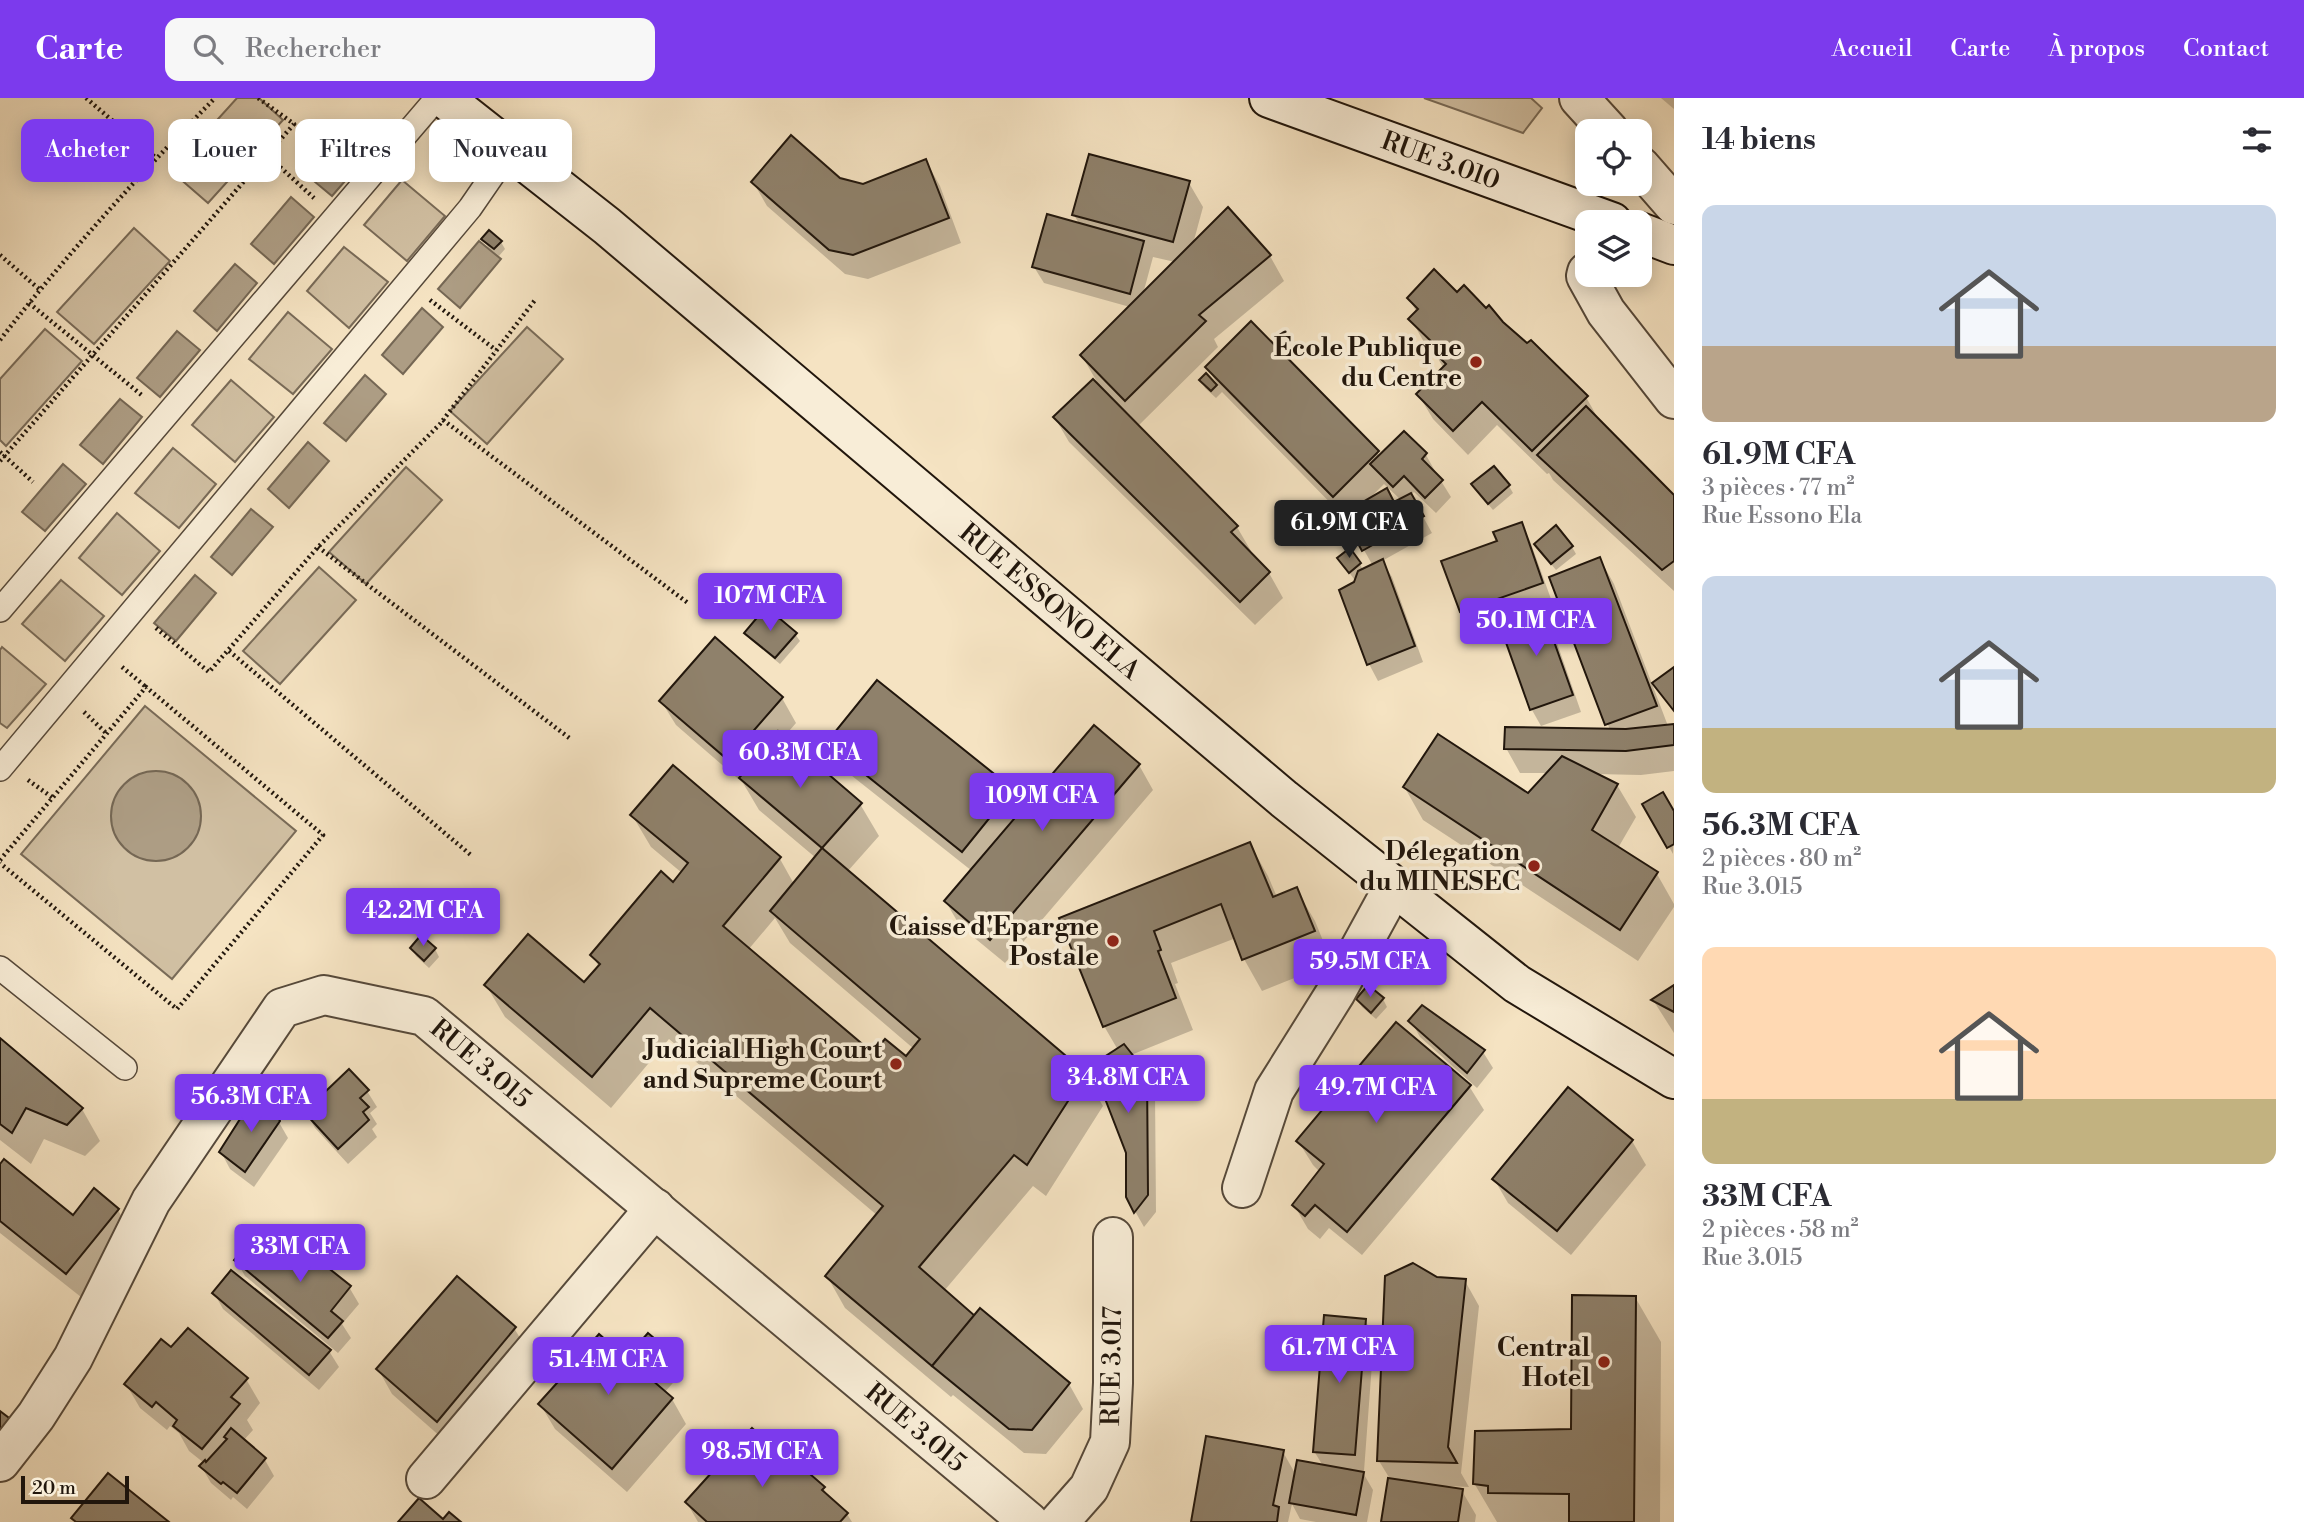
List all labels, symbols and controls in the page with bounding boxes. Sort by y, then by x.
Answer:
search box [165,18,655,81]
text: Carte [35,29,123,70]
icon: search [189,30,227,68]
text: Rechercher [245,33,381,65]
text: Accueil [1831,34,1912,64]
text: Carte [1950,34,2010,64]
text: À propos [2048,34,2145,64]
text: Contact [2183,34,2269,64]
chip: Acheter [21,119,154,182]
chip: Louer [168,119,281,182]
chip: Filtres [295,119,415,182]
chip: Nouveau [429,119,572,182]
map controls [1575,119,1652,287]
button: locate [1575,119,1652,196]
text: 14 biens [1702,121,1816,159]
icon: filters [2238,121,2276,159]
street label: RUE 3.010 [1377,125,1504,197]
button: layers [1575,210,1652,287]
icon: home [1926,251,2052,377]
place label: École Publique du Centre [1274,330,1462,394]
marker: École Publique du Centre [1468,354,1484,370]
text: 61.9M CFA [1702,436,1855,474]
text: 3 pièces · 77 m² [1702,474,1855,502]
pin: 61.9M CFA [1269,500,1429,560]
text: Rue Essono Ela [1702,502,1862,530]
text: 61.9M CFA [1290,509,1408,537]
street label: RUE ESSONO ELA [952,517,1147,688]
pin: 107M CFA [698,574,842,633]
text: 107M CFA [714,582,826,610]
pin: 50.1M CFA [1456,598,1616,658]
text: 50.1M CFA [1476,607,1596,635]
icon: home [1926,622,2052,748]
pin: 60.3M CFA [720,730,880,790]
text: 60.3M CFA [739,739,861,767]
pin: 109M CFA [970,774,1114,833]
text: 109M CFA [985,782,1099,810]
text: 56.3M CFA [1702,807,1859,845]
place label: Délegation du MINESEC [1359,836,1520,898]
text: 2 pièces · 80 m² [1702,845,1861,873]
marker: Délegation du MINESEC [1526,858,1542,874]
text: Rue 3.015 [1702,873,1802,901]
pin: 42.2M CFA [343,888,503,948]
text: 42.2M CFA [362,897,484,925]
place label: Caisse d'Epargne Postale [889,911,1099,973]
marker: Caisse d'Epargne Postale [1105,933,1121,949]
pin: 59.5M CFA [1290,940,1450,999]
text: 59.5M CFA [1310,948,1430,976]
icon: home [1926,993,2052,1119]
street label: RUE 3.015 [423,1012,537,1115]
place label: Judicial High Court and Supreme Court [642,1034,883,1096]
marker: Judicial High Court and Supreme Court [888,1056,904,1072]
pin: 34.8M CFA [1048,1056,1208,1115]
text: 34.8M CFA [1067,1064,1189,1092]
pin: 49.7M CFA [1296,1066,1456,1125]
pin: 56.3M CFA [171,1074,331,1134]
text: 49.7M CFA [1315,1074,1437,1102]
text: 56.3M CFA [191,1083,311,1111]
text: 33M CFA [1702,1178,1831,1216]
text: 2 pièces · 58 m² [1702,1216,1859,1244]
pin: 33M CFA [235,1224,365,1284]
text: 33M CFA [250,1233,350,1261]
text: Rue 3.015 [1702,1244,1802,1272]
street label: RUE 3.017 [1095,1306,1129,1426]
pin: 61.7M CFA [1259,1326,1419,1385]
place label: Central Hotel [1497,1332,1590,1394]
text: 61.7M CFA [1281,1334,1397,1362]
pin: 51.4M CFA [528,1338,688,1397]
text: 51.4M CFA [549,1346,667,1374]
marker: Central Hotel [1596,1354,1612,1370]
street label: RUE 3.015 [858,1376,972,1479]
pin: 98.5M CFA [682,1430,842,1489]
text: 98.5M CFA [701,1438,823,1466]
scale bar [21,1473,130,1505]
text: 20 m [32,1476,76,1500]

